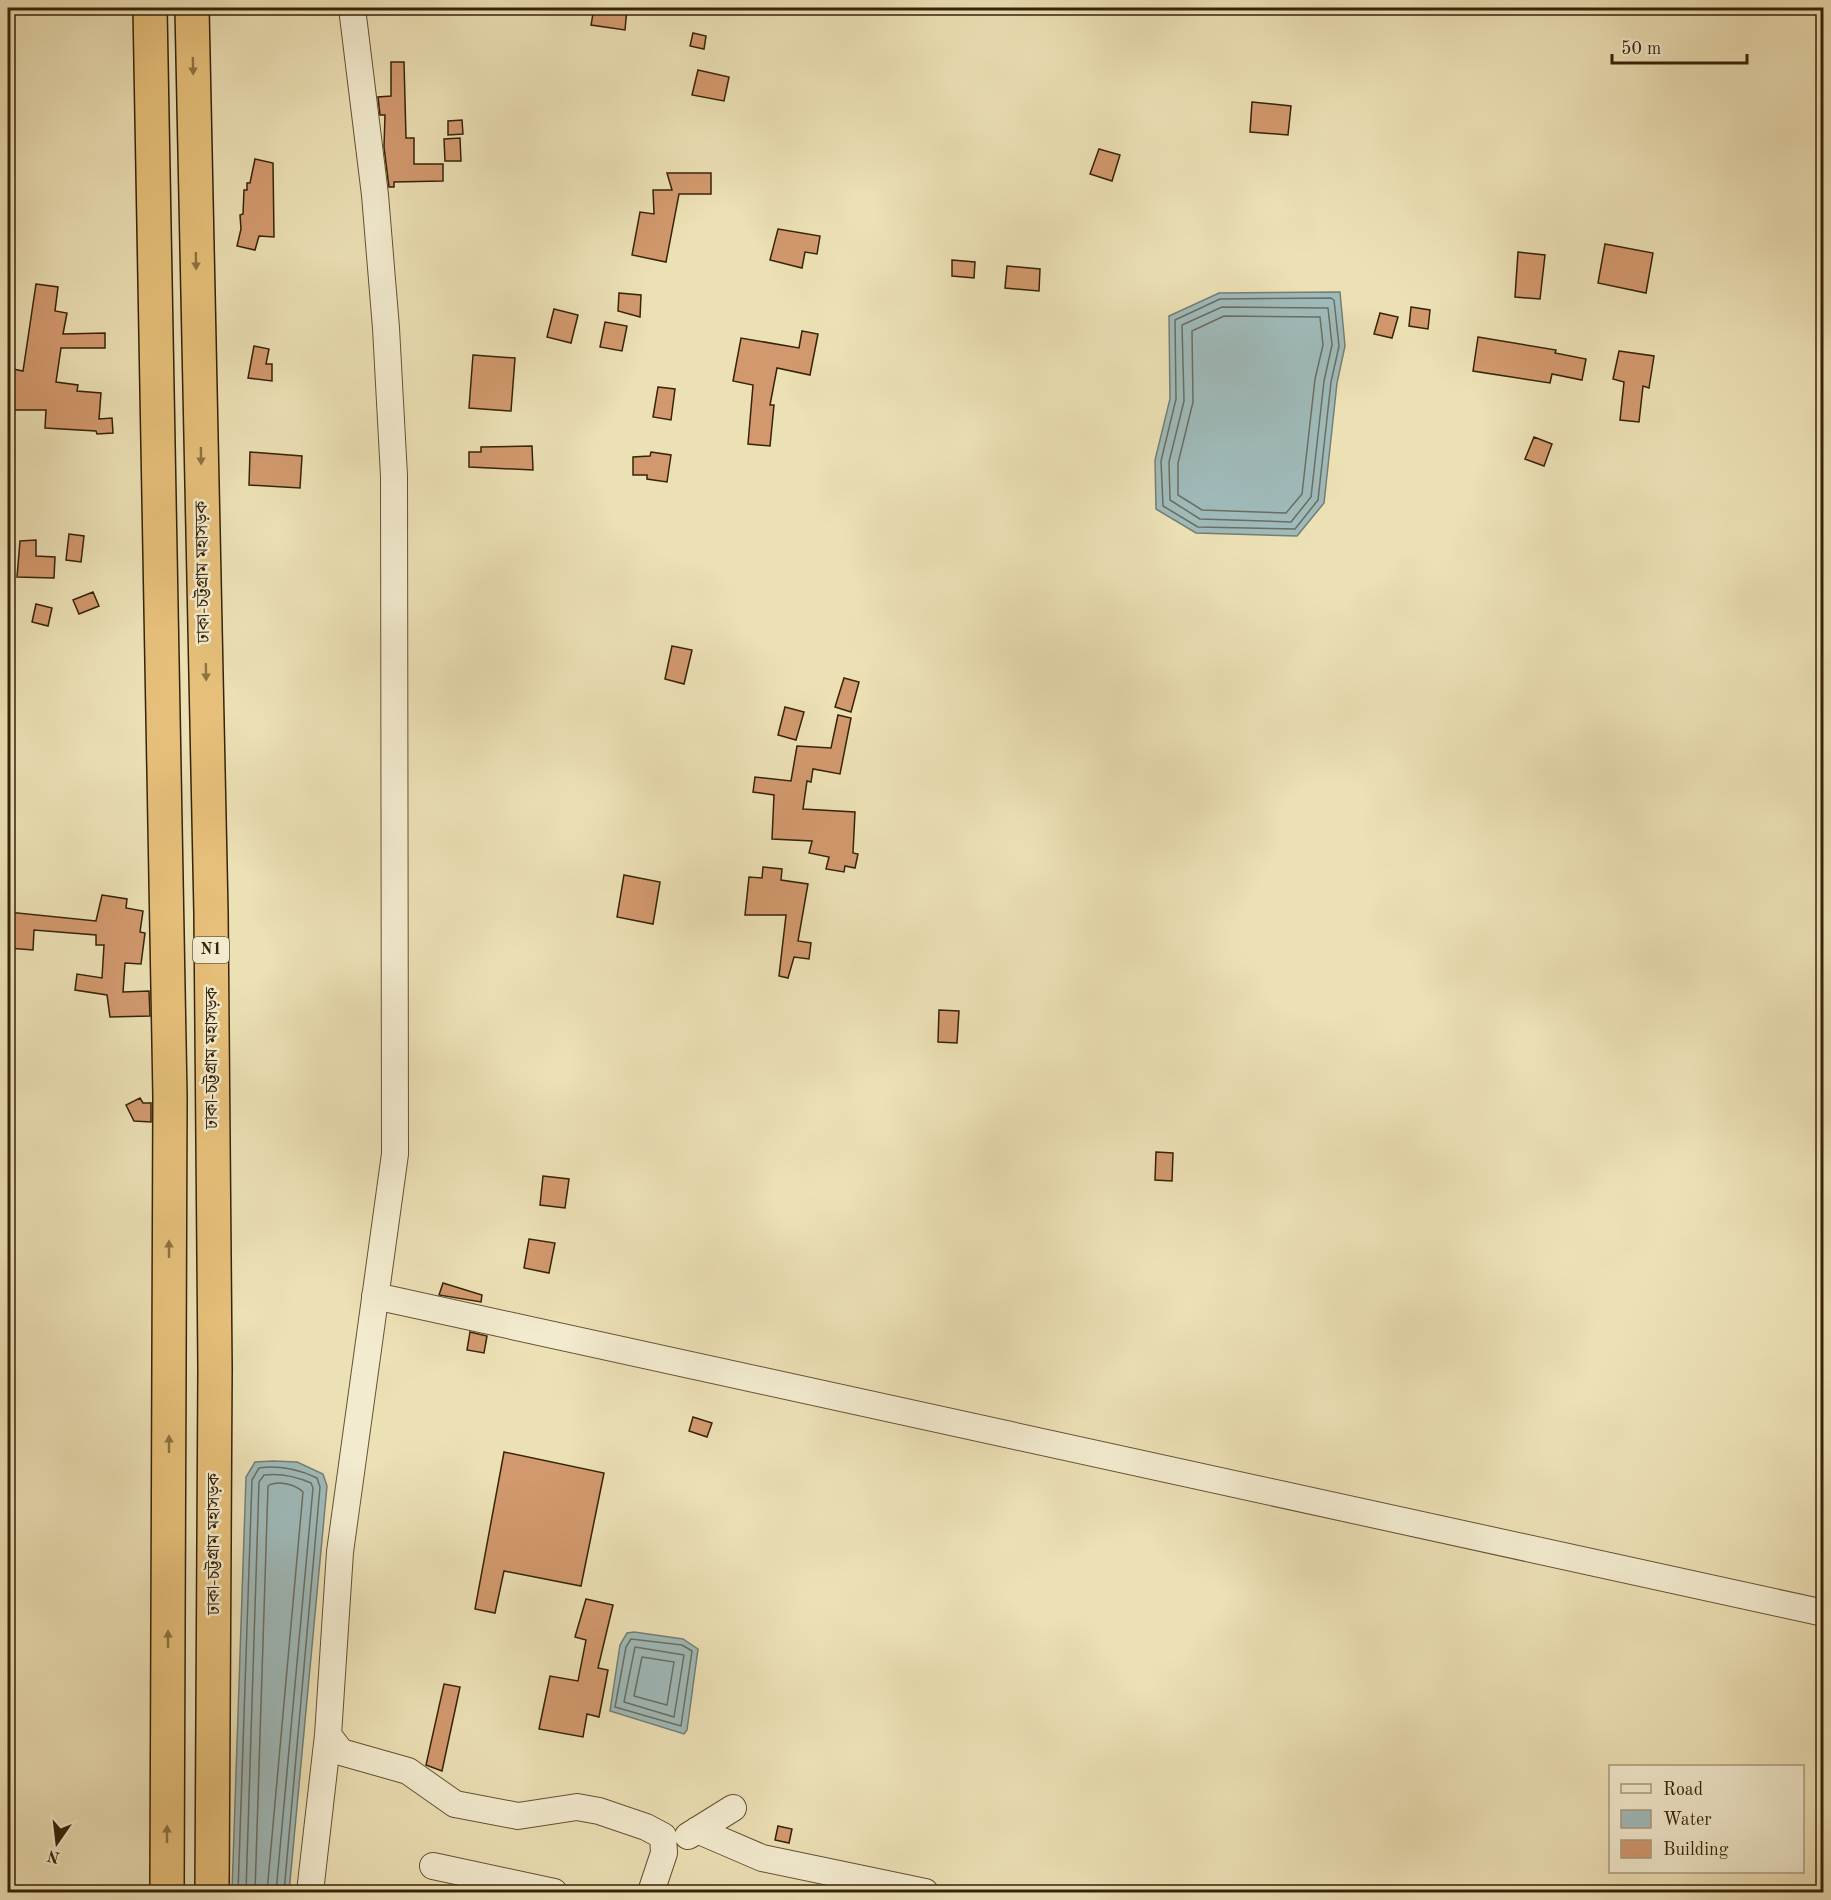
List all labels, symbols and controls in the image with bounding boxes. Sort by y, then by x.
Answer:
scale bar [1612,27,1747,65]
text: 50 m [1621,40,1661,58]
one-way arrow [188,56,197,75]
one-way arrow [192,251,201,270]
one-way arrow [196,446,206,465]
street label: ঢাকা-চট্টগ্রাম মহাসড়ক [191,500,213,644]
one-way arrow [201,662,210,681]
road number: N1 [193,937,229,963]
street label: ঢাকা-চট্টগ্রাম মহাসড়ক [201,986,221,1130]
one-way arrow [164,1240,174,1259]
one-way arrow [164,1435,174,1454]
street label: ঢাকা-চট্টগ্রাম মহাসড়ক [203,1472,223,1616]
one-way arrow [163,1630,173,1649]
legend [1609,1765,1804,1873]
text: Road [1663,1781,1703,1799]
text: Water [1663,1811,1712,1829]
north arrow [27,1813,87,1873]
one-way arrow [162,1825,172,1844]
text: Building [1663,1841,1729,1859]
text: N [45,1846,62,1865]

